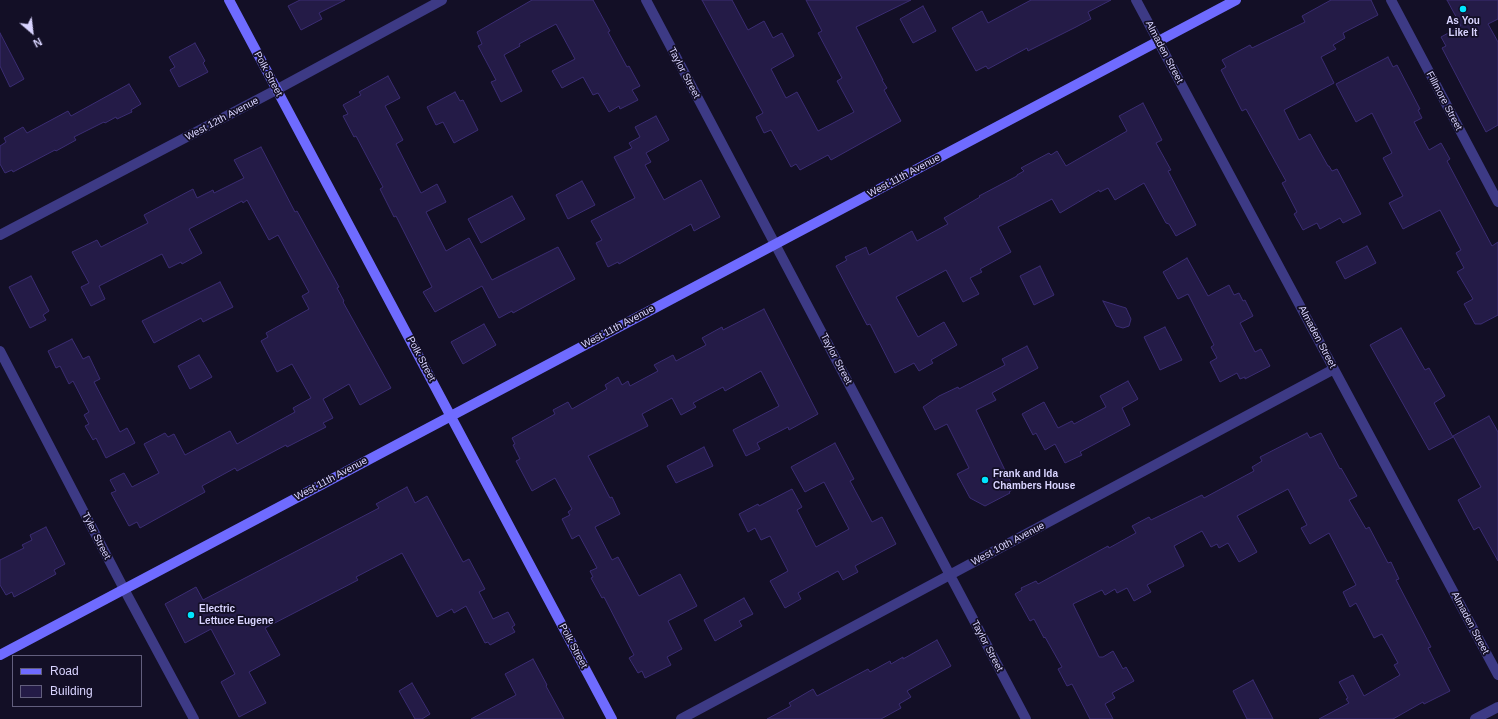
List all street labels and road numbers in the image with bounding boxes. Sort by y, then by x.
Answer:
street label: Almaden Street [1143,19,1185,85]
street label: Taylor Street [666,45,702,101]
street label: Polk Street [251,50,285,98]
street label: Fillmore Street [1423,69,1465,133]
street label: West 12th Avenue [183,95,261,143]
street label: West 11th Avenue [866,152,942,200]
street label: West 11th Avenue [580,303,656,351]
street label: Almaden Street [1296,304,1338,370]
street label: Taylor Street [818,331,854,387]
street label: Polk Street [404,335,438,383]
street label: West 11th Avenue [293,455,369,503]
street label: Tyler Street [79,510,113,562]
street label: West 10th Avenue [969,520,1047,568]
street label: Almaden Street [1449,590,1491,656]
street label: Taylor Street [969,618,1005,674]
street label: Polk Street [556,622,590,670]

